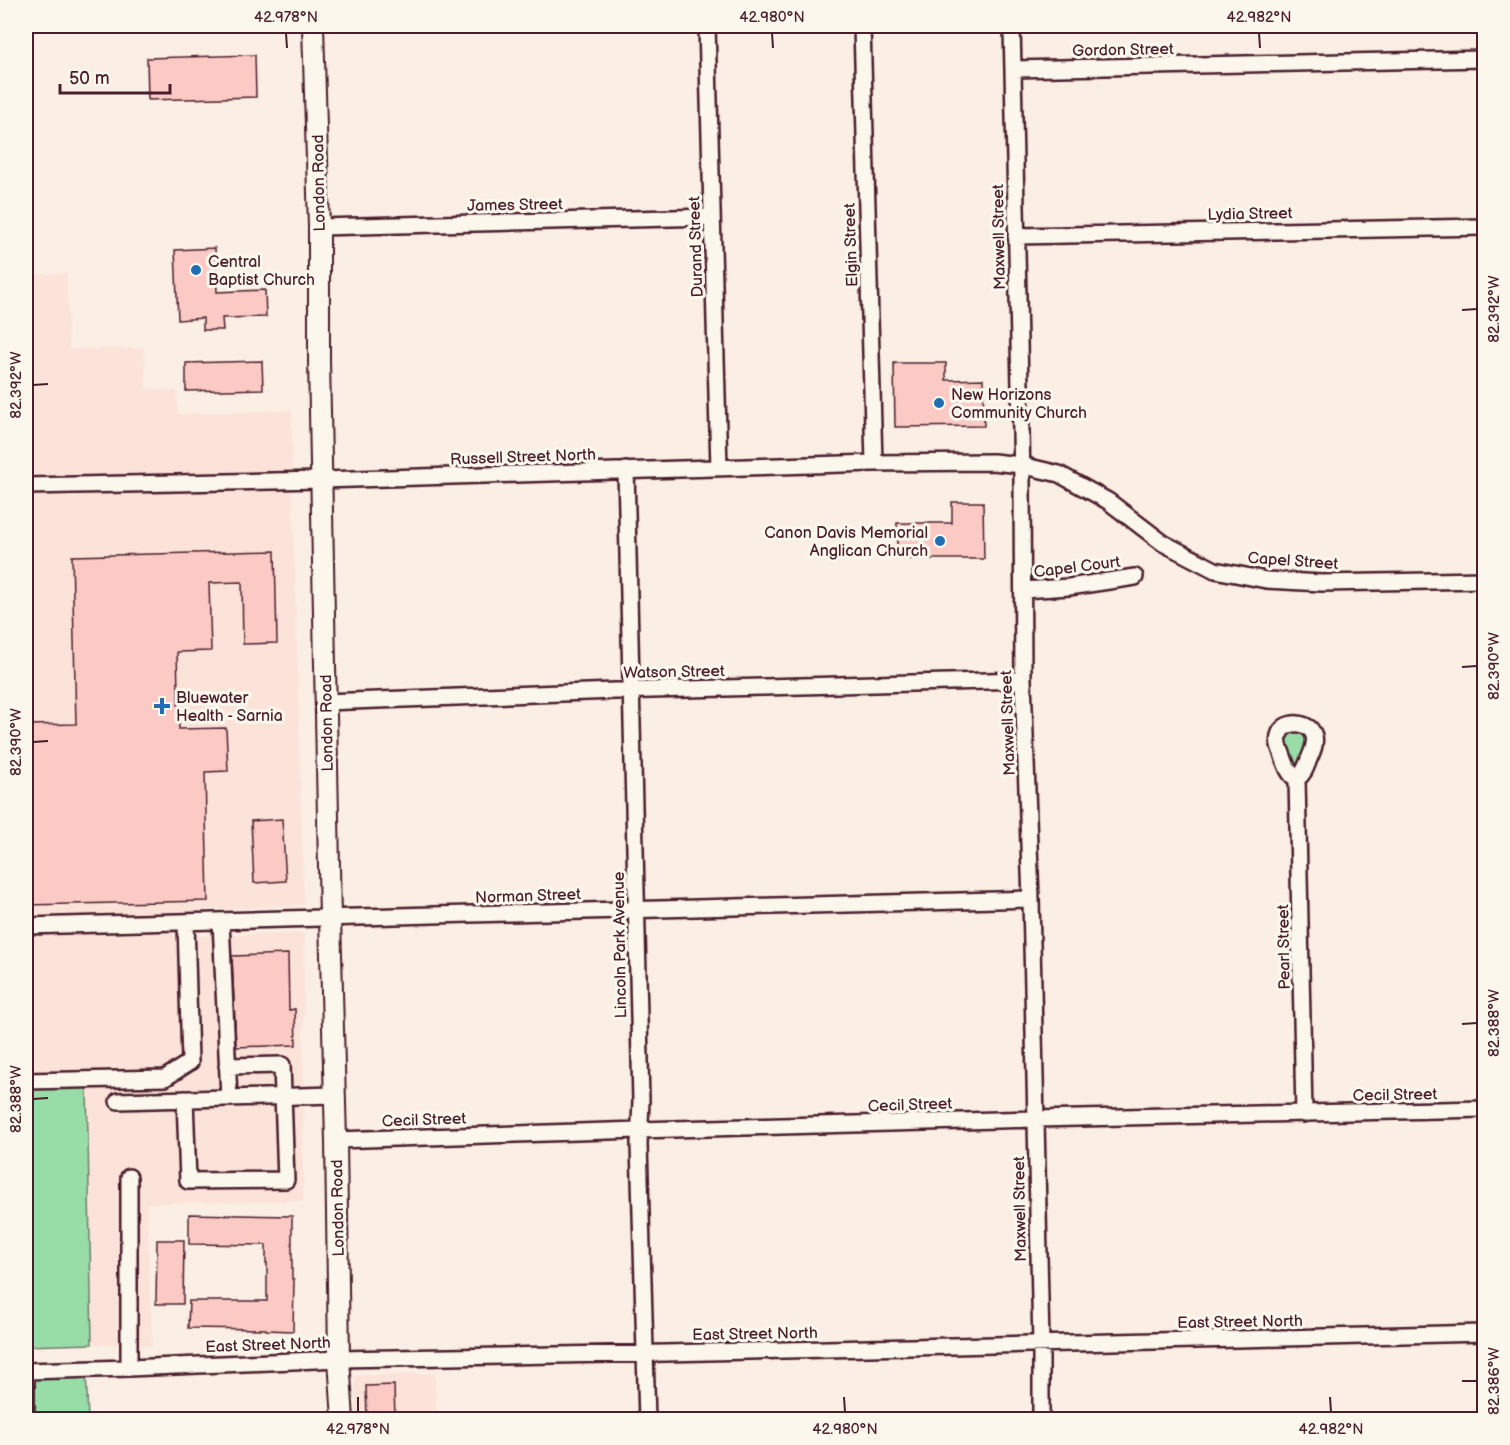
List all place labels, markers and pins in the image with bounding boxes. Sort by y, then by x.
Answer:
place label: Central Baptist Church [208,253,315,290]
marker: Central Baptist Church [189,263,203,277]
place label: New Horizons Community Church [951,386,1087,423]
marker: New Horizons Community Church [932,396,946,410]
place label: Canon Davis Memorial Anglican Church [764,524,928,561]
marker: Canon Davis Memorial Anglican Church [933,534,947,548]
place label: Bluewater Health - Sarnia [176,689,283,726]
marker: Bluewater Health - Sarnia [153,697,171,715]

